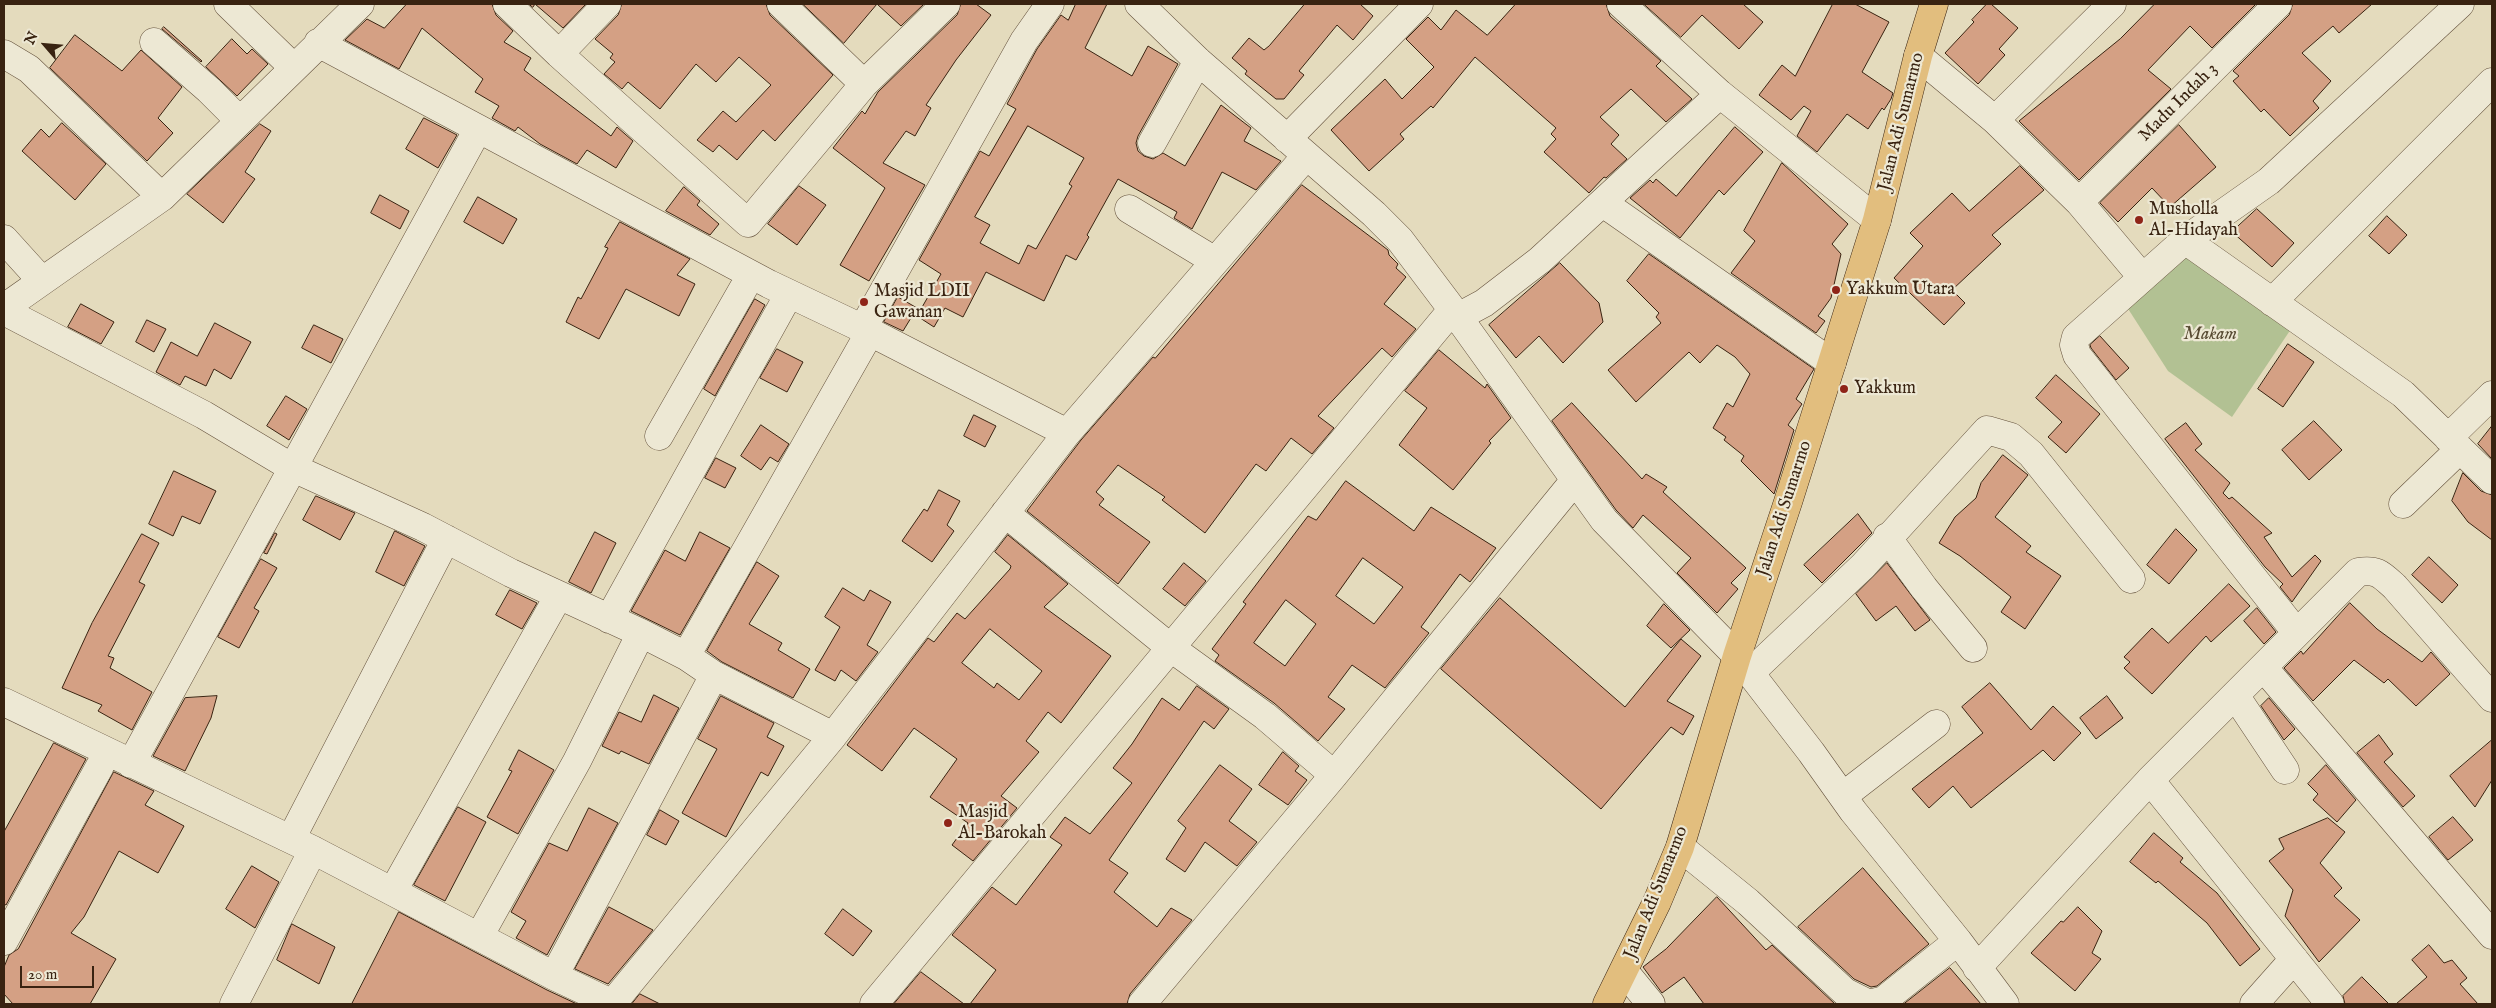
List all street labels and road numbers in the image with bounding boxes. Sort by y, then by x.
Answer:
street label: Jalan Adi Sumarmo [1874,51,1930,193]
street label: Madu Indah 3 [2135,59,2223,147]
street label: Jalan Adi Sumarmo [1753,438,1817,580]
street label: Jalan Adi Sumarmo [1620,823,1694,963]

